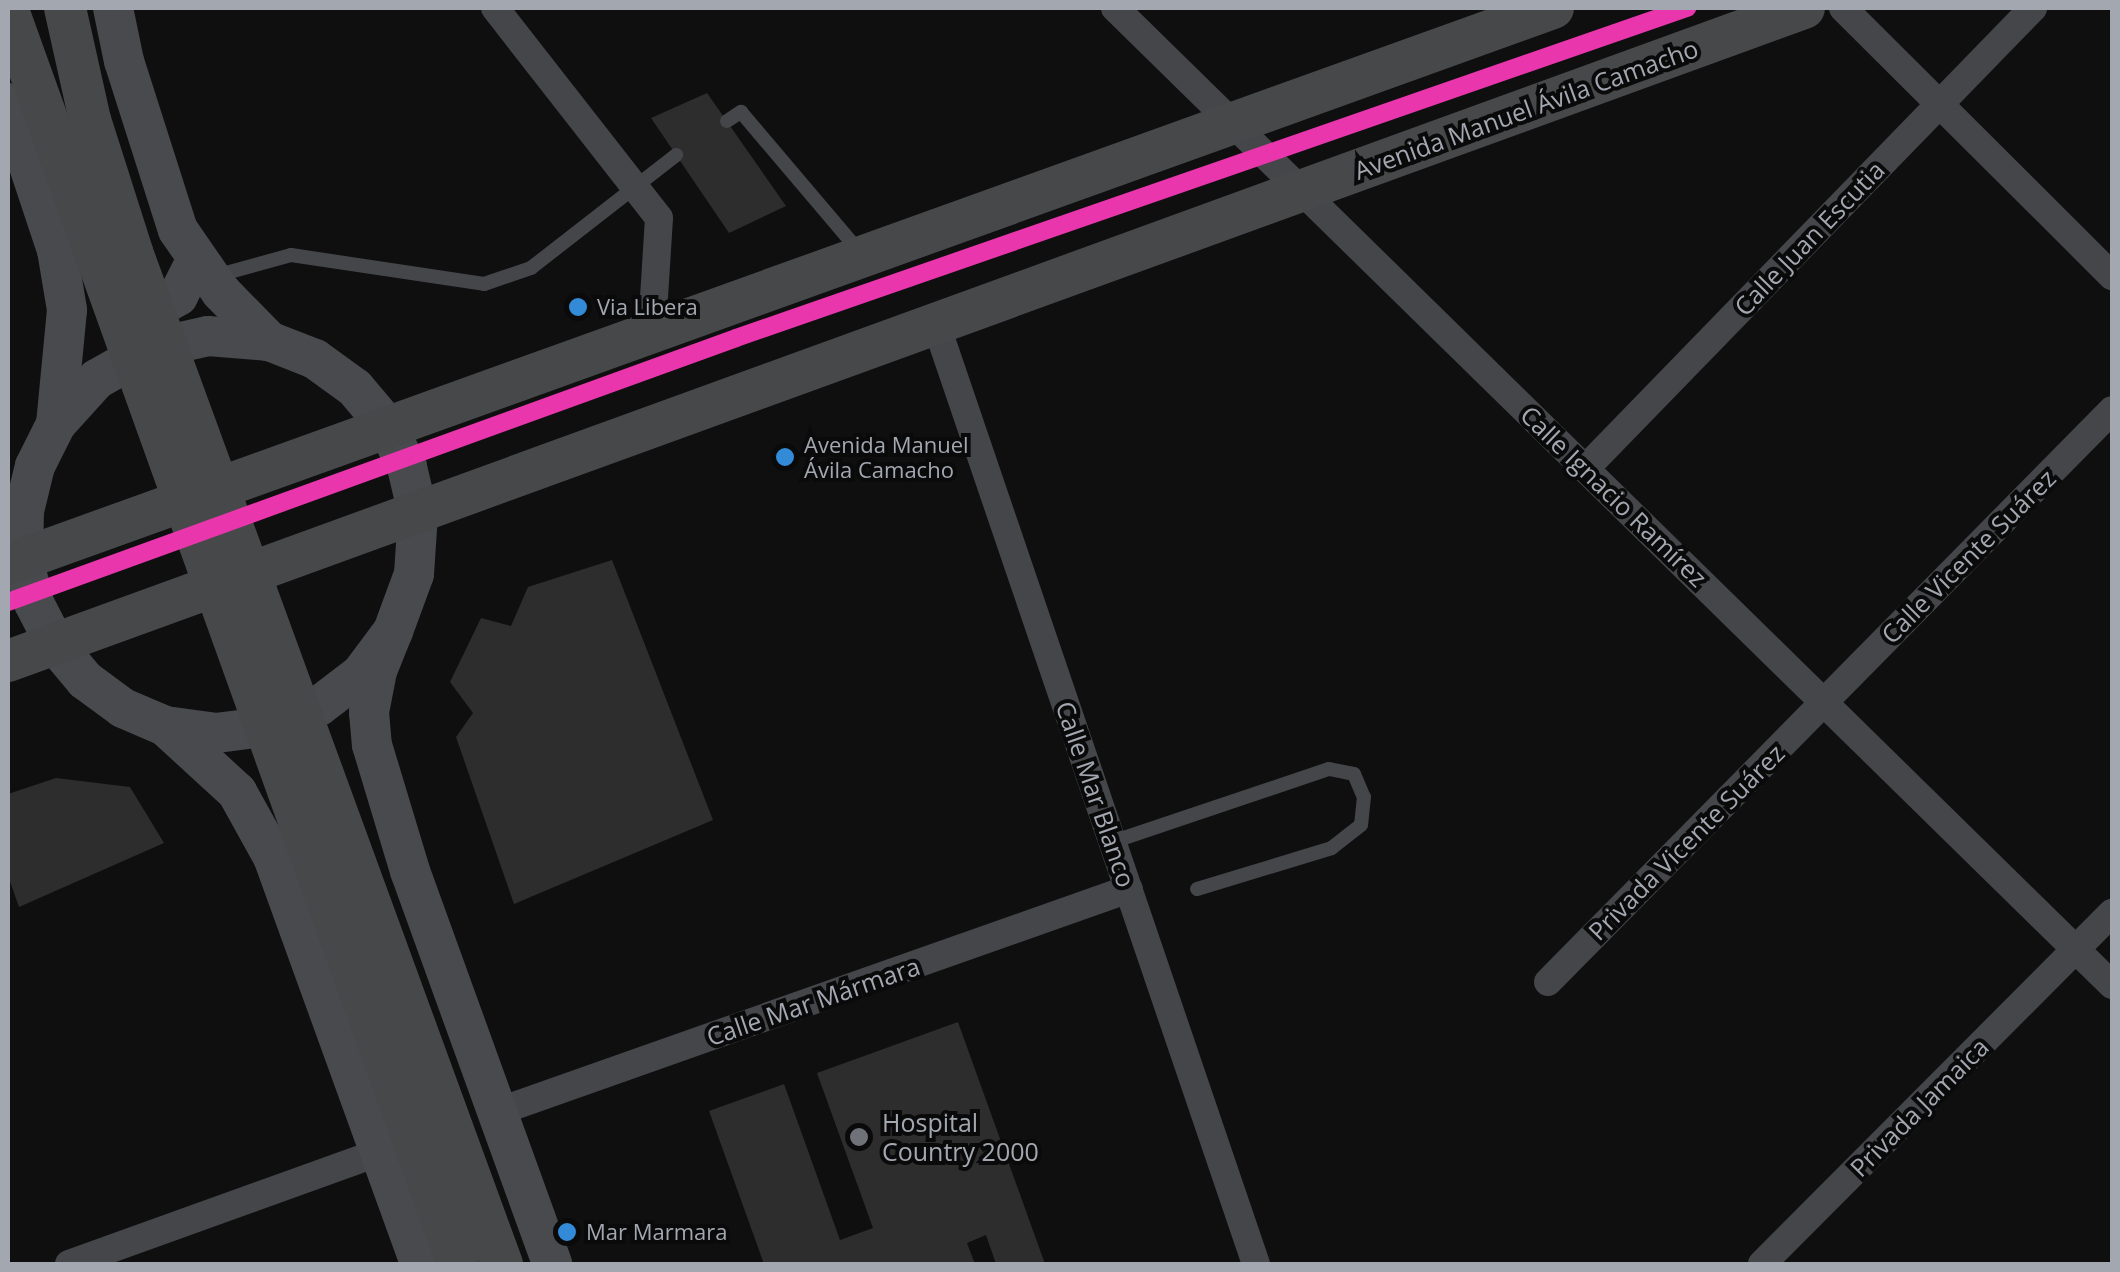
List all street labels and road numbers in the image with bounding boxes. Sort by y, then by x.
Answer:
street label: Avenida Manuel Ávila Camacho [1350,33,1702,185]
street label: Calle Juan Escutia [1728,155,1890,321]
street label: Calle Ignacio Ramírez [1515,399,1713,593]
street label: Calle Vicente Suárez [1875,463,2061,649]
street label: Calle Mar Blanco [1050,697,1142,891]
street label: Privada Vicente Suárez [1582,738,1790,946]
street label: Calle Mar Mármara [702,950,924,1052]
street label: Privada Jamaica [1844,1032,1994,1182]

